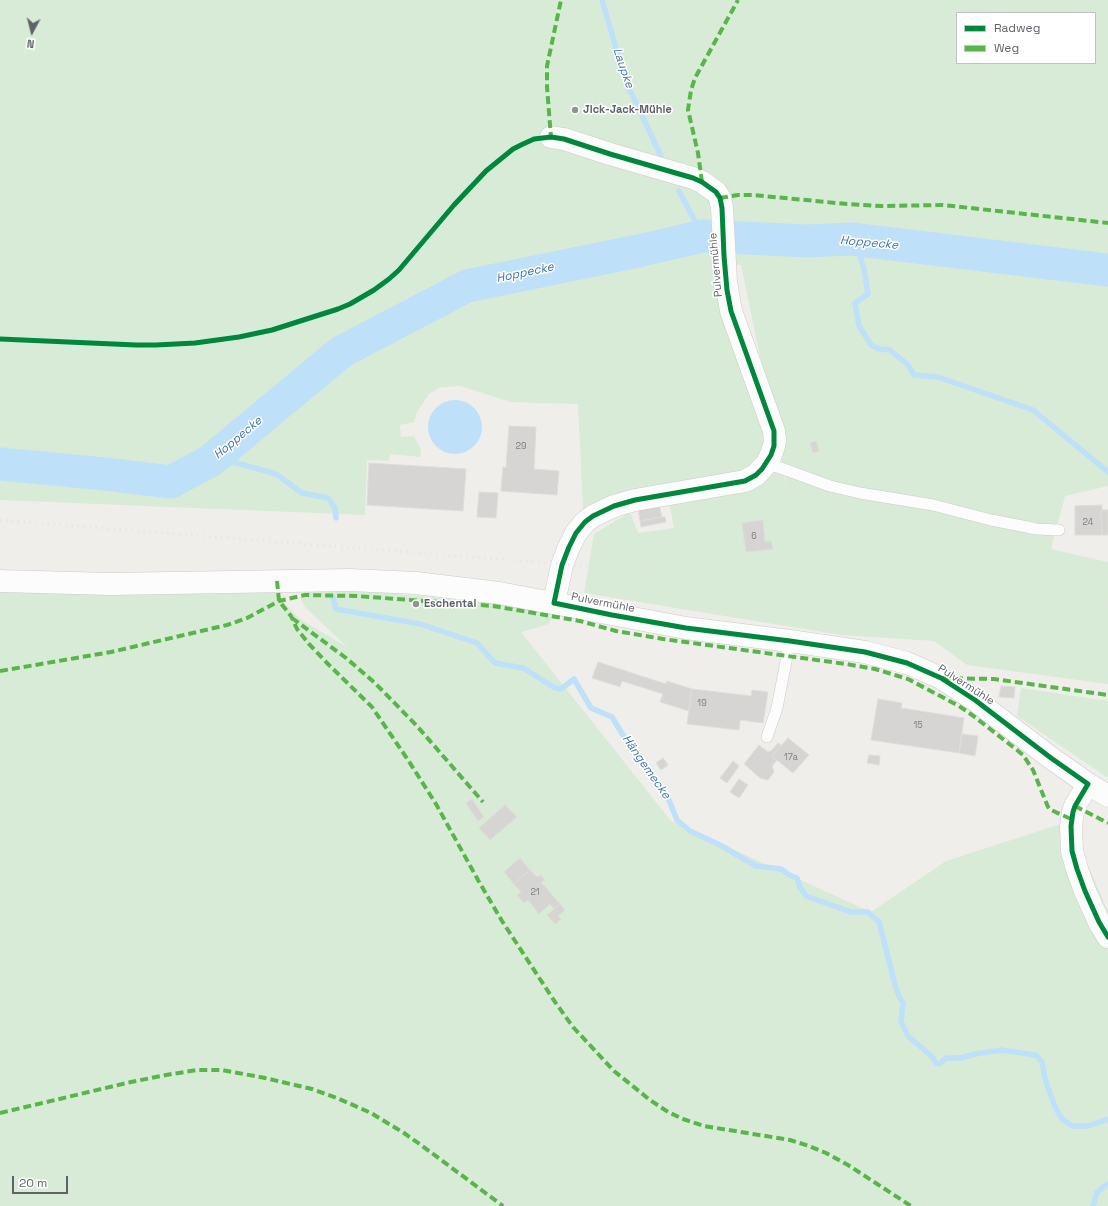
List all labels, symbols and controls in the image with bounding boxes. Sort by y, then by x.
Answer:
north arrow [12,12,52,52]
legend [956,12,1096,64]
text: Radweg [994,20,1040,36]
text: N [26,37,35,51]
text: Weg [994,40,1019,56]
water label: Laupke [609,46,637,90]
place label: Jick-Jack-Mühle [583,103,672,117]
marker: Jick-Jack-Mühle [570,105,580,115]
street label: Pulvermühle [707,232,725,298]
water label: Hoppecke [839,233,899,253]
water label: Hoppecke [495,260,555,286]
water label: Hoppecke [211,414,265,462]
house number: 29 [516,442,526,452]
house number: 24 [1083,518,1093,528]
house number: 6 [751,532,757,542]
street label: Pulvermühle [570,590,636,616]
place label: Eschental [424,597,476,611]
marker: Eschental [411,599,421,609]
street label: Pulvermühle [935,662,997,708]
house number: 19 [697,699,707,709]
house number: 15 [913,721,923,731]
water label: Hängemecke [619,732,673,802]
house number: 17a [784,753,798,763]
house number: 21 [530,888,540,898]
scale bar [14,1168,70,1194]
text: 20 m [19,1175,47,1191]

